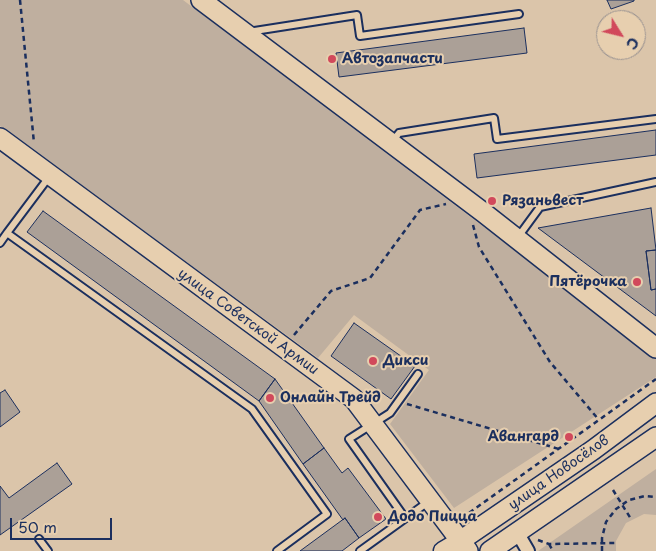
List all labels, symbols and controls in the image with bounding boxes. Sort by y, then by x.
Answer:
north arrow [596,10,646,60]
text: С [621,33,644,54]
place label: Автозапчасти [342,51,443,67]
marker: Автозапчасти [326,53,338,65]
place label: Рязаньвест [502,193,583,209]
marker: Рязаньвест [486,195,498,207]
street label: улица Советской Армии [174,265,322,379]
place label: Пятёрочка [549,274,627,290]
marker: Пятёрочка [631,276,643,288]
place label: Дикси [383,353,428,369]
marker: Дикси [367,355,379,367]
place label: Онлайн Трейд [280,390,381,406]
marker: Онлайн Трейд [264,392,276,404]
place label: Авангард [488,429,559,445]
marker: Авангард [563,431,575,443]
street label: улица Новосёлов [505,432,613,514]
scale bar [12,508,115,540]
place label: Додо Пицца [388,509,477,525]
marker: Додо Пицца [372,511,384,523]
text: 50 m [18,515,57,538]

